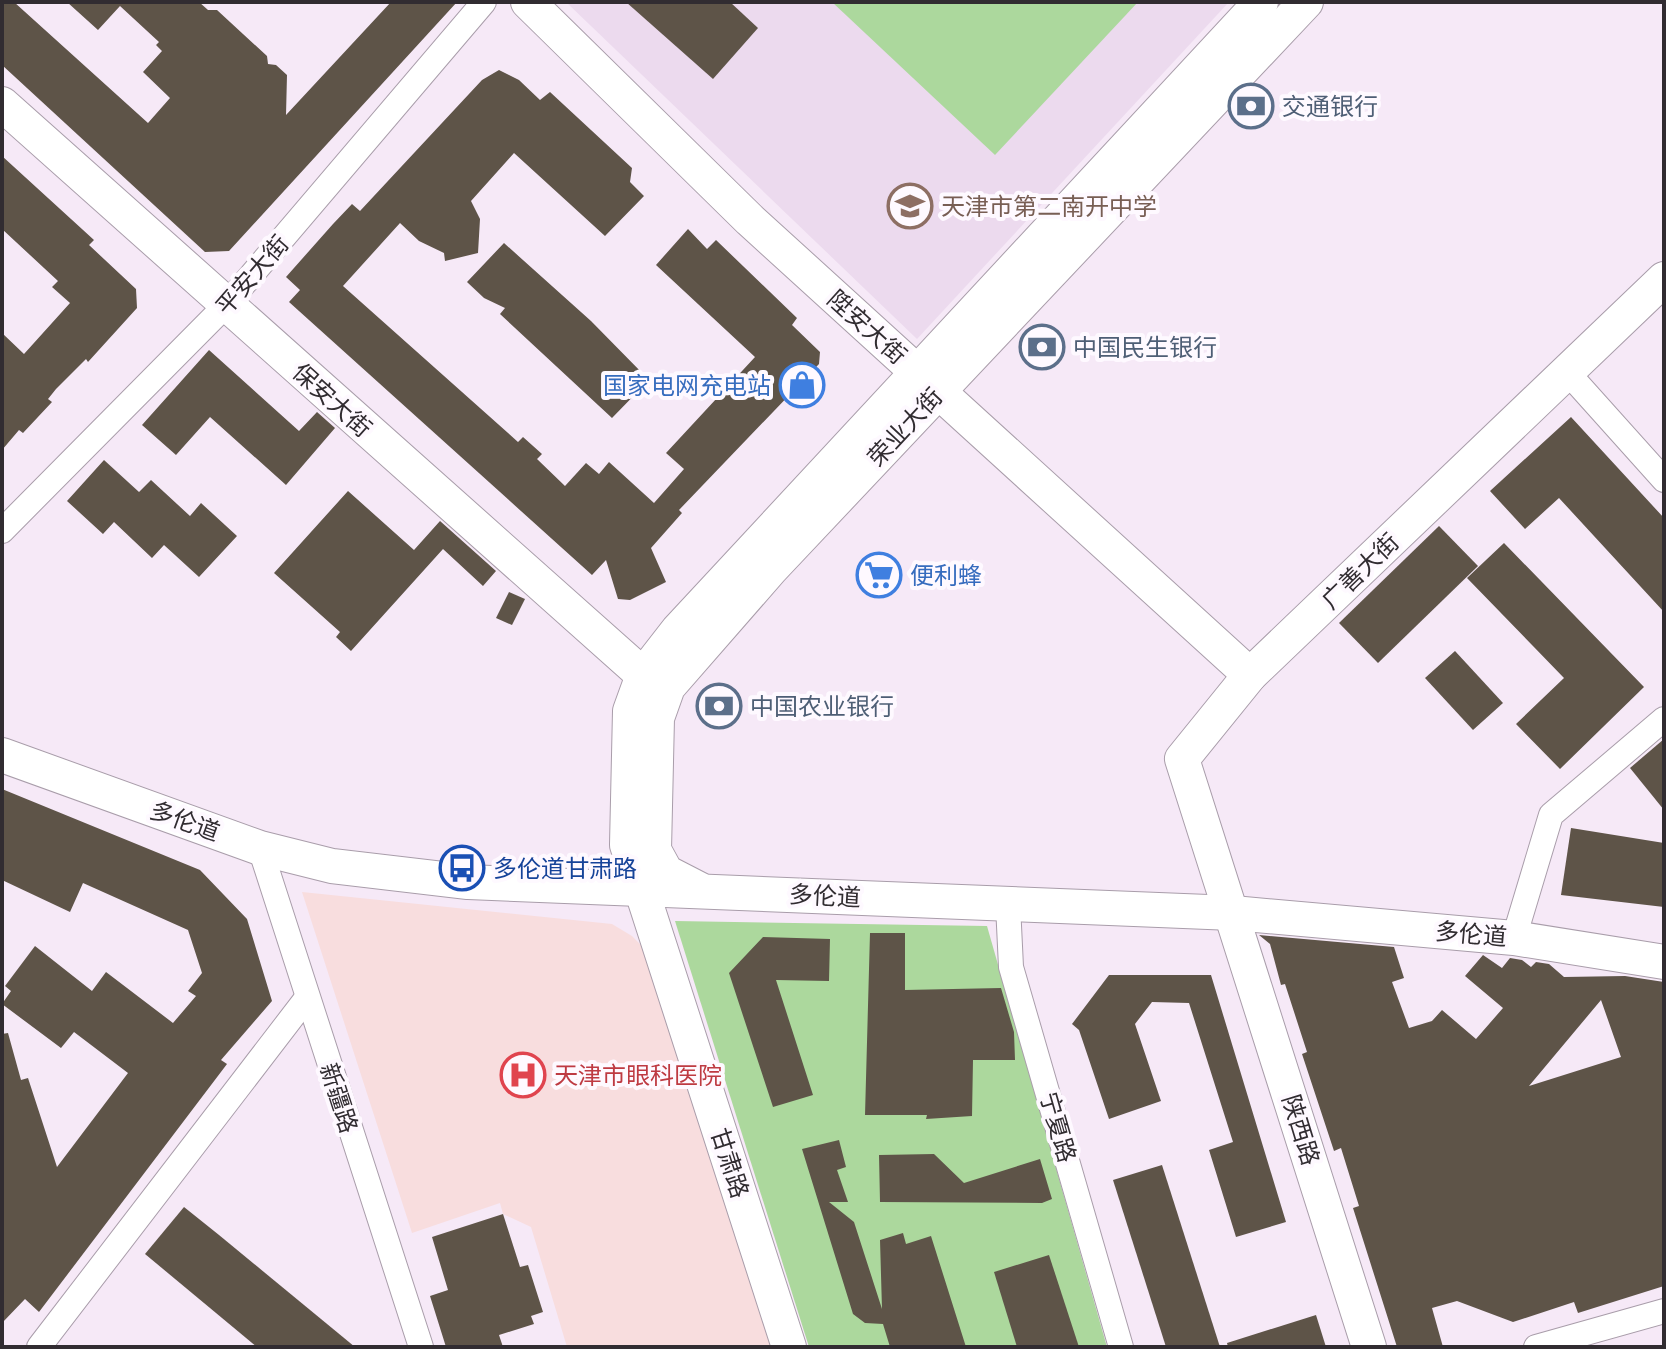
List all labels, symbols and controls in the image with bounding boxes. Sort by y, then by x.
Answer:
bank icon: 交通银行 [1227,82,1275,130]
place label: 交通银行 [1282,93,1378,120]
school or university icon: 天津市第二南开中学 [886,182,934,230]
place label: 天津市第二南开中学 [941,193,1157,220]
street label: 平安大街 [210,230,294,320]
street label: 陞安大街 [822,285,912,369]
bank icon: 中国民生银行 [1018,323,1066,371]
place label: 中国民生银行 [1073,334,1217,361]
street label: 保安大街 [287,358,377,442]
shop icon: 国家电网充电站 [778,361,826,409]
place label: 国家电网充电站 [603,372,771,399]
street label: 荣业大街 [862,383,948,471]
street label: 广善大街 [1316,528,1404,614]
supermarket icon: 便利蜂 [855,551,903,599]
place label: 便利蜂 [910,562,982,589]
bank icon: 中国农业银行 [695,682,743,730]
place label: 中国农业银行 [750,693,894,720]
street label: 多伦道 [147,796,223,846]
bus stop icon: 多伦道甘肃路 [438,844,486,892]
place label: 多伦道甘肃路 [493,855,637,882]
street label: 多伦道 [788,881,862,911]
street label: 多伦道 [1434,917,1508,951]
hospital icon: 天津市眼科医院 [499,1051,547,1099]
street label: 新疆路 [315,1060,363,1136]
place label: 天津市眼科医院 [554,1062,722,1089]
street label: 宁夏路 [1035,1089,1081,1165]
street label: 陕西路 [1278,1092,1324,1168]
street label: 甘肃路 [706,1125,754,1201]

